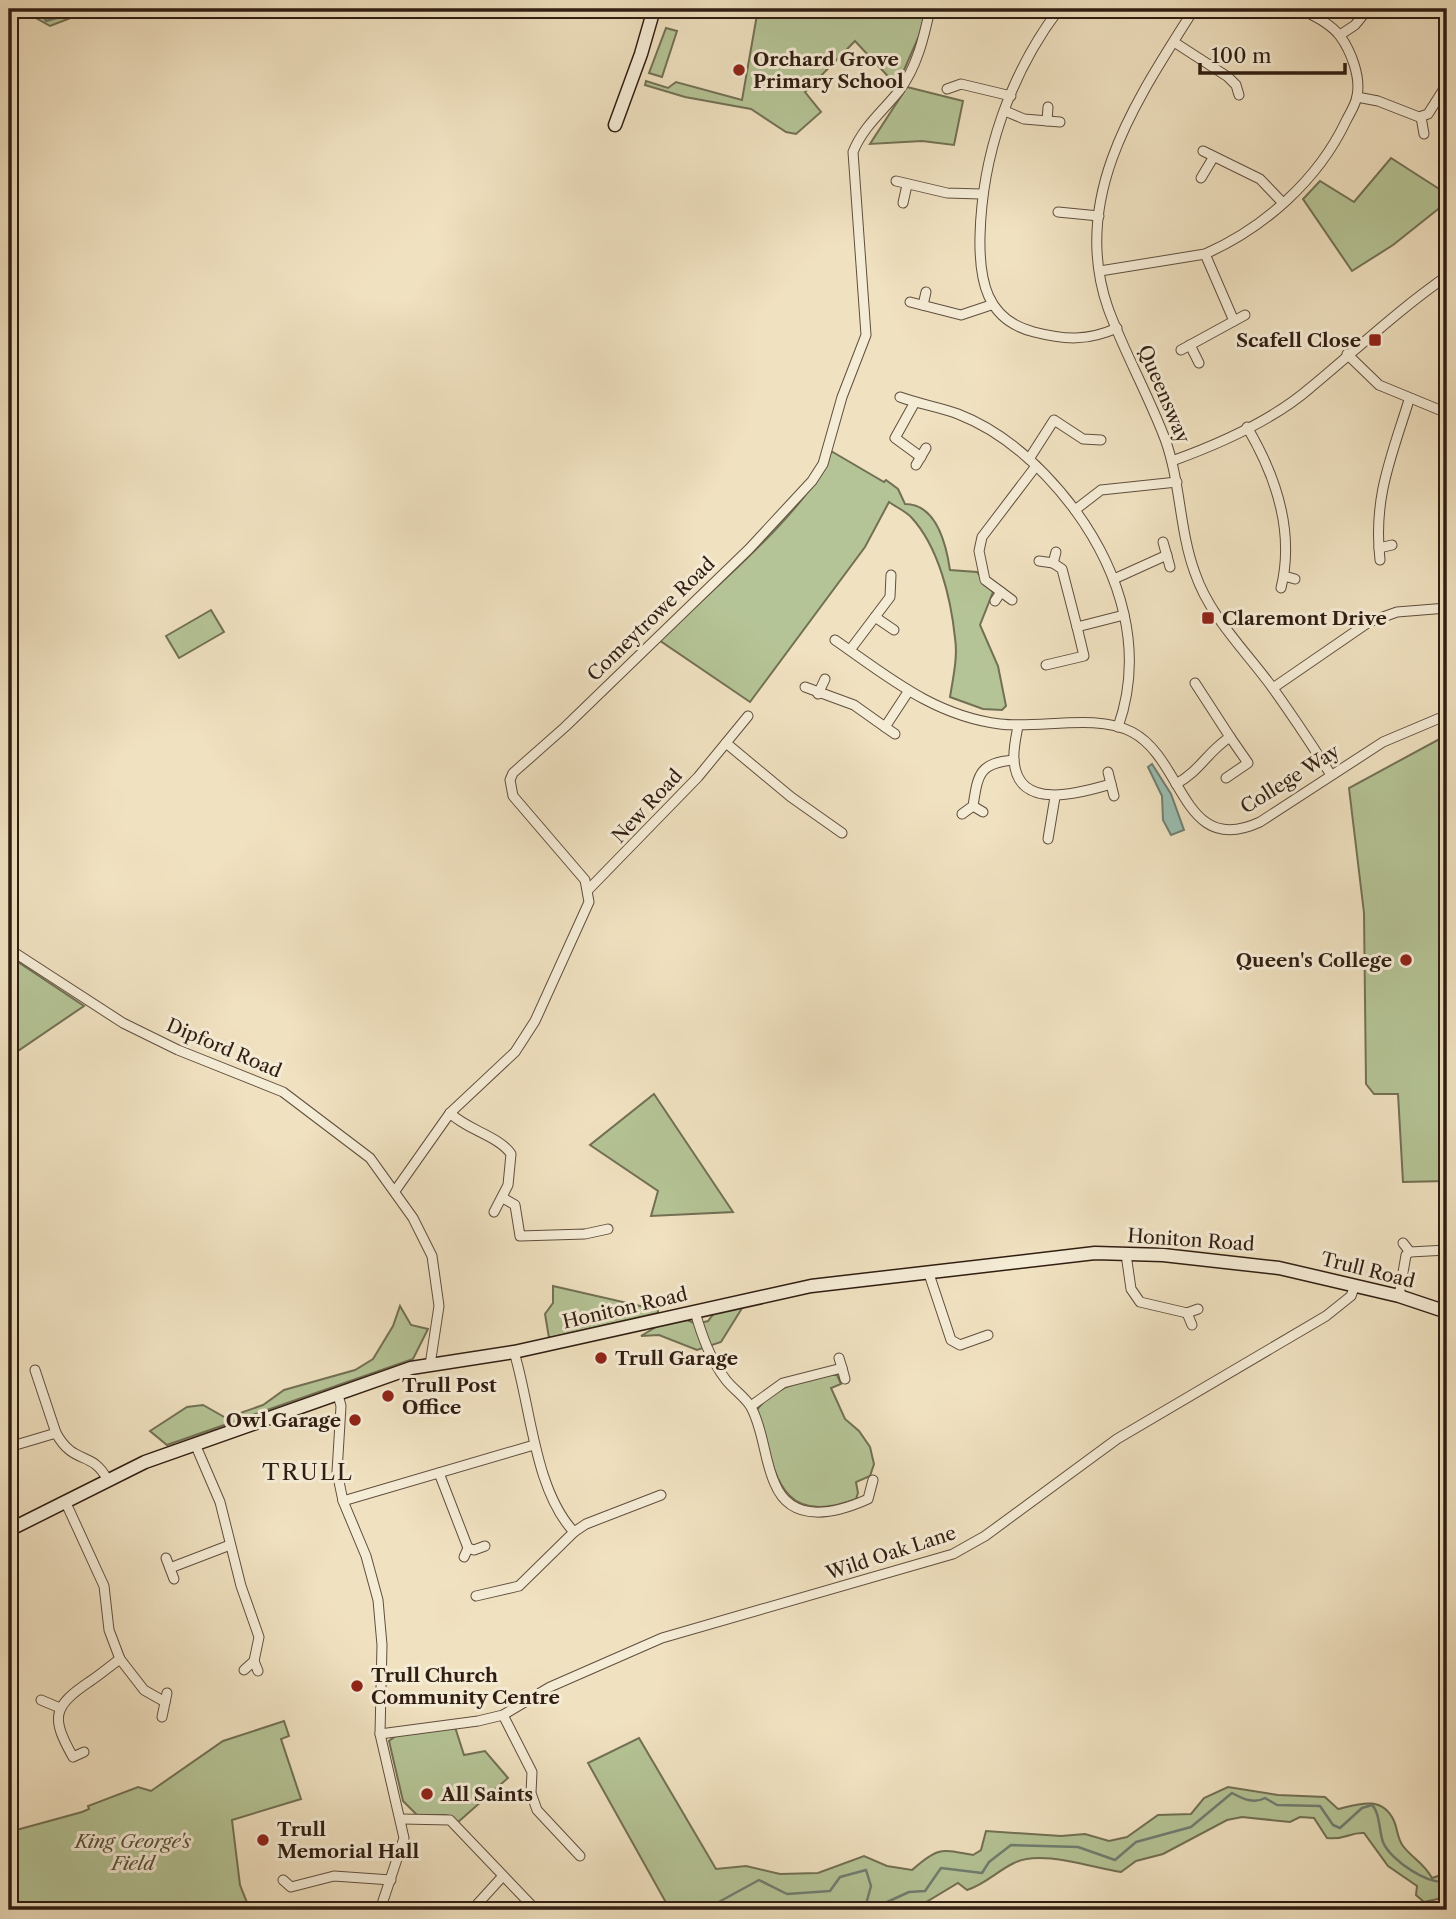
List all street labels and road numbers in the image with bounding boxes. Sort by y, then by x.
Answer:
street label: Queensway [1133,342,1195,447]
street label: Comeytrowe Road [582,552,720,686]
street label: College Way [1236,739,1344,819]
street label: New Road [607,764,687,848]
street label: Dipford Road [163,1013,285,1083]
street label: Honiton Road [1127,1224,1256,1256]
street label: Trull Road [1319,1247,1418,1293]
street label: Honiton Road [560,1282,690,1334]
street label: Wild Oak Lane [822,1521,959,1585]

